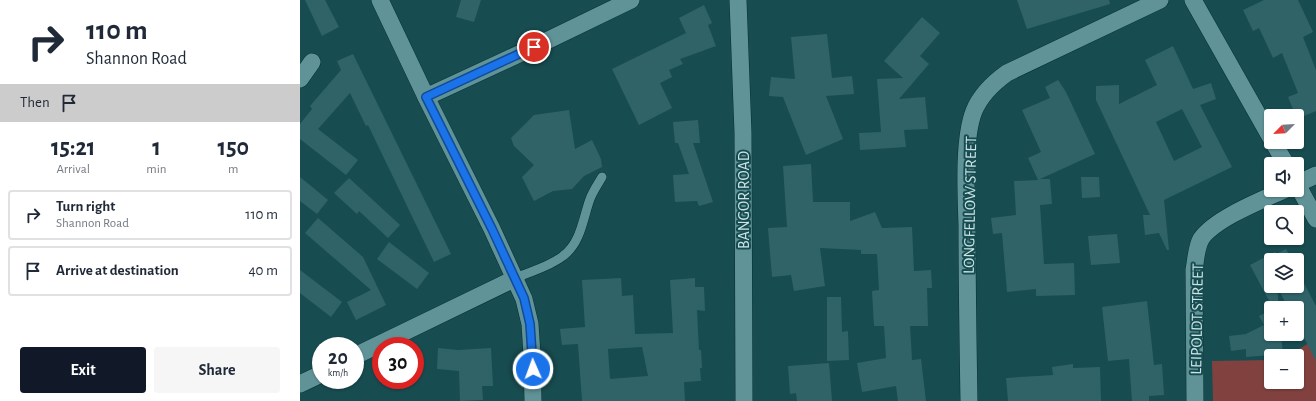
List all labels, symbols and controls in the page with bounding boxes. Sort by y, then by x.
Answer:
icon: right [20,16,72,68]
text: 110 m [86,17,148,45]
pin [517,30,551,64]
icon: arrive [523,36,545,58]
text: Shannon Road [86,50,187,68]
icon: arrive [58,92,80,114]
text: Then [20,95,50,110]
north arrow [1264,109,1304,149]
map controls [1264,109,1304,389]
text: 15:21 [51,136,95,160]
text: 1 [152,136,161,160]
text: 150 [218,136,249,160]
street label: LONGFELLOW STREET [961,136,979,274]
street label: BANGOR ROAD [736,151,752,249]
button: sound [1264,157,1304,197]
text: Arrival [56,163,90,176]
text: min [146,163,167,176]
text: m [228,163,238,176]
text: Turn right [56,199,115,214]
icon: right [22,204,44,226]
button: search [1264,205,1304,245]
text: 110 m [245,207,278,222]
text: Shannon Road [56,217,129,230]
button: layers [1264,253,1304,293]
icon: arrive [22,260,44,282]
text: Arrive at destination [56,263,179,278]
text: 40 m [248,263,278,278]
street label: LEIPOLDT STREET [1188,263,1206,375]
button: + [1264,301,1304,341]
speed limit sign: 30 [372,337,424,389]
button: Exit [20,347,146,393]
button: Share [154,347,280,393]
text: 20 [328,348,348,368]
position arrow [512,348,554,390]
button: − [1264,349,1304,389]
text: km/h [328,368,348,378]

